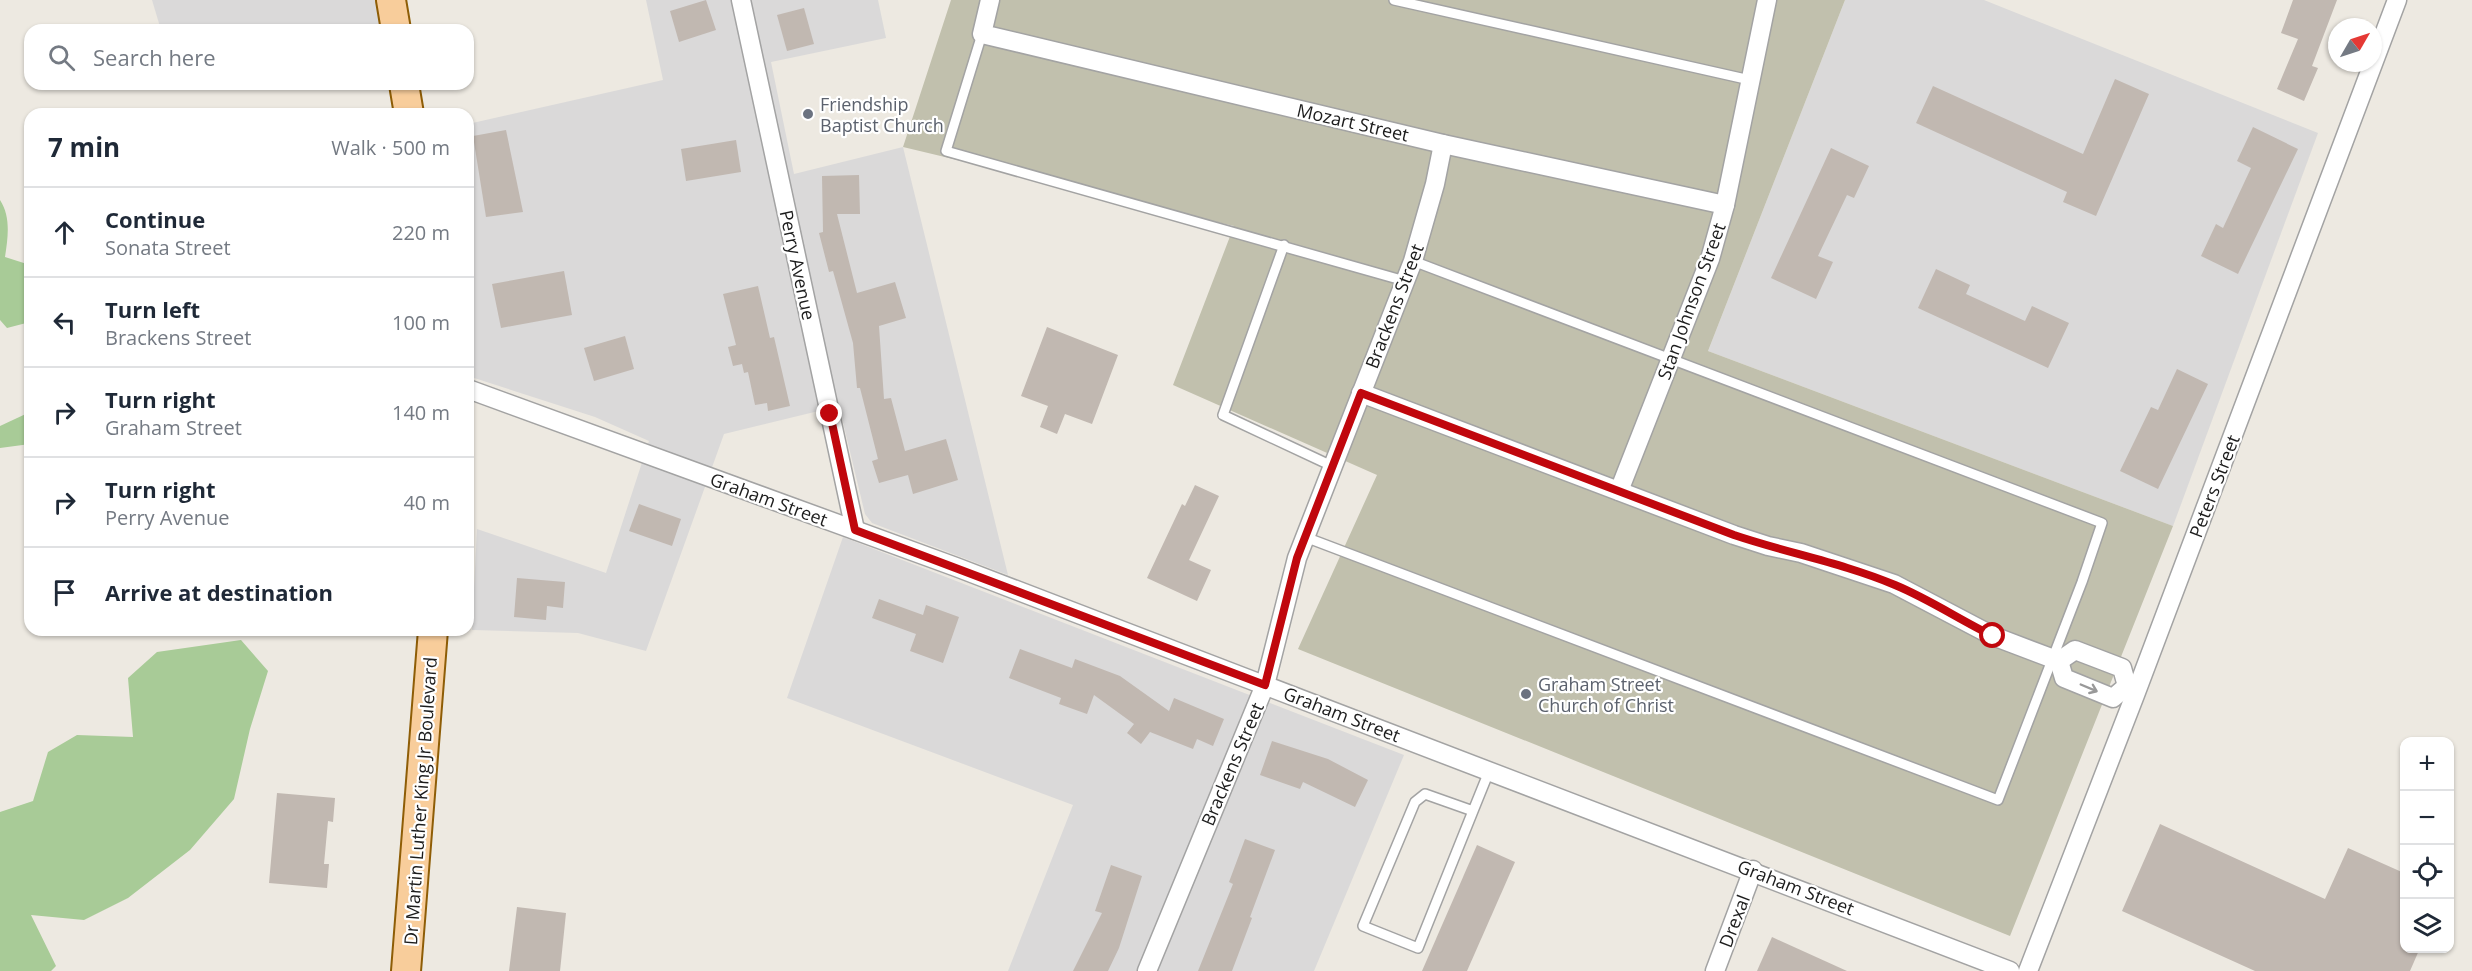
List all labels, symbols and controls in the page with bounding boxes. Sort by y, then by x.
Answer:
north arrow [2328,18,2382,72]
search box [24,24,474,90]
icon: search [45,41,78,74]
text: Search here [93,42,216,72]
place label: Friendship Baptist Church [820,92,944,137]
street label: Mozart Street [1295,97,1411,147]
marker: Friendship Baptist Church [801,107,815,121]
text: 7 min [48,129,120,165]
text: Walk · 500 m [331,134,450,161]
text: Continue [105,204,205,234]
street label: Perry Avenue [775,208,821,322]
icon: ahead [48,216,81,249]
text: 220 m [392,219,450,246]
street label: Stan Johnson Street [1651,219,1731,383]
text: Sonata Street [105,234,231,261]
street label: Brackens Street [1359,240,1429,372]
text: Turn left [105,294,200,324]
icon: left [48,306,81,339]
text: 100 m [392,309,450,336]
text: Brackens Street [105,324,251,351]
text: Turn right [105,384,216,414]
icon: right [48,396,81,429]
text: 140 m [392,399,450,426]
route end [816,400,842,426]
text: Graham Street [105,414,242,441]
street label: Peters Street [2183,431,2245,541]
street label: Graham Street [707,467,831,531]
text: Turn right [105,474,216,504]
icon: right [48,486,81,519]
text: 40 m [403,489,450,516]
text: Perry Avenue [105,504,229,531]
icon: arrive [48,576,81,609]
text: Arrive at destination [105,577,333,607]
route start [1979,622,2005,648]
street label: Dr Martin Luther King Jr Boulevard [398,656,442,946]
place label: Graham Street Church of Christ [1538,672,1674,717]
street label: Graham Street [1280,681,1404,747]
one-way arrow [2080,683,2098,694]
marker: Graham Street Church of Christ [1519,687,1533,701]
street label: Brackens Street [1195,699,1269,829]
map controls [2400,737,2454,953]
button: + [2400,737,2454,791]
button: − [2400,791,2454,845]
button: locate [2400,845,2454,899]
street label: Graham Street [1734,854,1858,920]
street label: Drexal [1713,891,1755,951]
button: layers [2400,899,2454,953]

